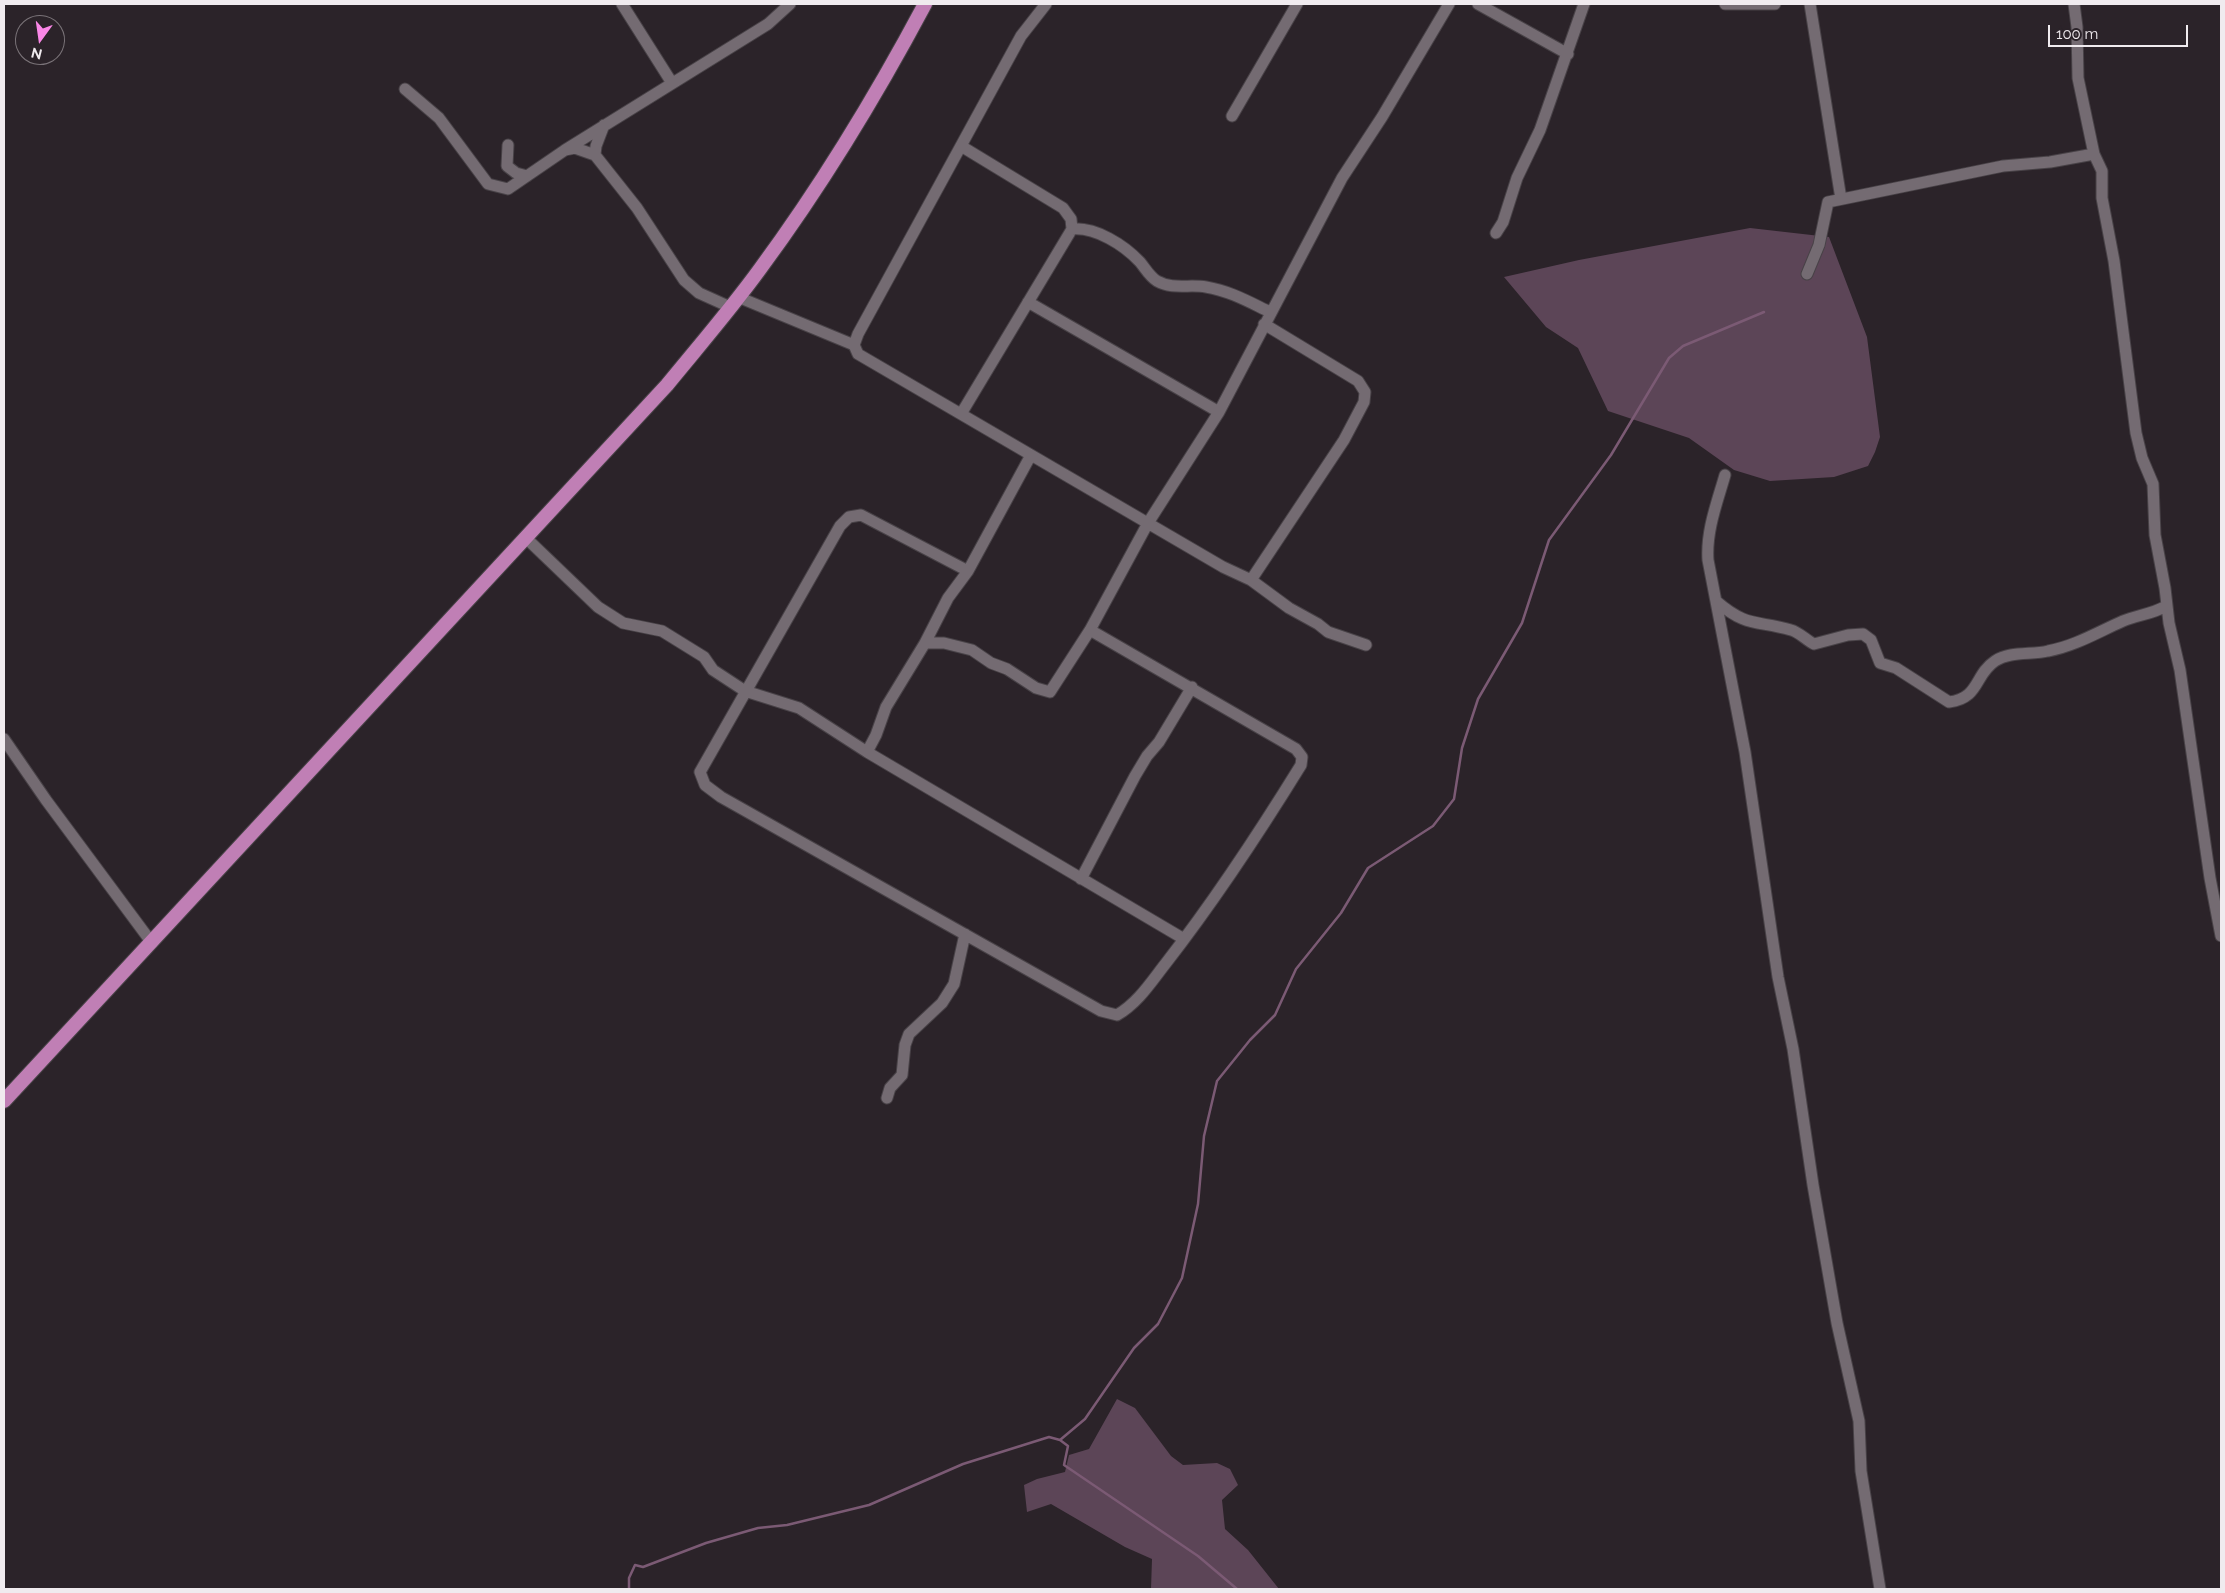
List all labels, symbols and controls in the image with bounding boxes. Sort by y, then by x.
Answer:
north arrow [15,15,65,65]
scale bar [2050,15,2190,47]
text: 100 m [2056,25,2098,43]
text: N [29,45,44,63]

